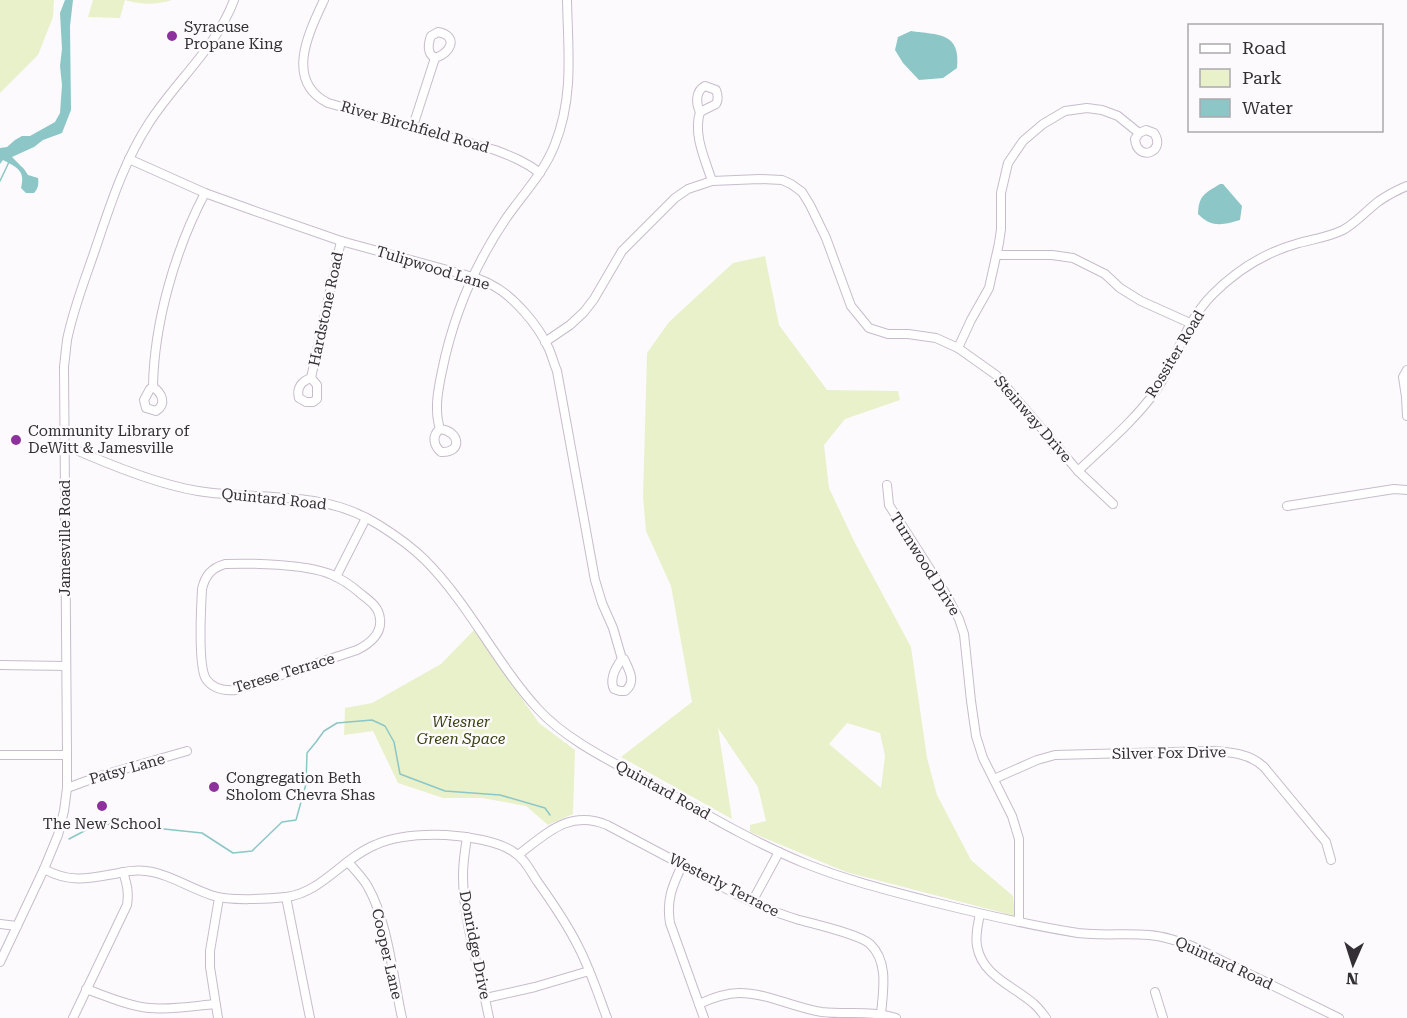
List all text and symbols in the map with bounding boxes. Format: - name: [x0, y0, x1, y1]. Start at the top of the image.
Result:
- place label: Syracuse Propane King: [184, 18, 283, 53]
- legend: [1188, 24, 1383, 132]
- marker: Syracuse Propane King: [165, 29, 179, 43]
- text: Road: [1242, 37, 1287, 58]
- text: Park: [1242, 67, 1282, 88]
- street label: River Birchfield Road: [339, 97, 492, 157]
- text: Water: [1242, 97, 1293, 118]
- street label: Tulipwood Lane: [374, 242, 492, 294]
- street label: Hardstone Road: [305, 250, 347, 368]
- street label: Rossiter Road: [1142, 307, 1208, 401]
- street label: Steinway Drive: [990, 372, 1076, 466]
- place label: Community Library of DeWitt & Jamesville: [28, 422, 191, 457]
- marker: Community Library of DeWitt & Jamesville: [9, 433, 23, 447]
- street label: Jamesville Road: [56, 479, 74, 596]
- street label: Quintard Road: [221, 485, 328, 514]
- street label: Turnwood Drive: [886, 509, 964, 619]
- street label: Terese Terrace: [231, 649, 337, 697]
- park label: Wiesner Green Space: [417, 713, 506, 748]
- street label: Silver Fox Drive: [1112, 743, 1226, 763]
- street label: Patsy Lane: [87, 750, 167, 788]
- street label: Quintard Road: [612, 757, 714, 824]
- place label: Congregation Beth Sholom Chevra Shas: [226, 769, 375, 804]
- marker: Congregation Beth Sholom Chevra Shas: [207, 780, 221, 794]
- marker: The New School: [95, 799, 109, 813]
- place label: The New School: [43, 815, 162, 833]
- street label: Westerly Terrace: [666, 849, 782, 921]
- street label: Donridge Drive: [456, 889, 494, 1001]
- street label: Cooper Lane: [368, 907, 406, 1001]
- street label: Quintard Road: [1172, 933, 1276, 994]
- north arrow: [1323, 934, 1383, 994]
- text: N: [1346, 969, 1359, 988]

